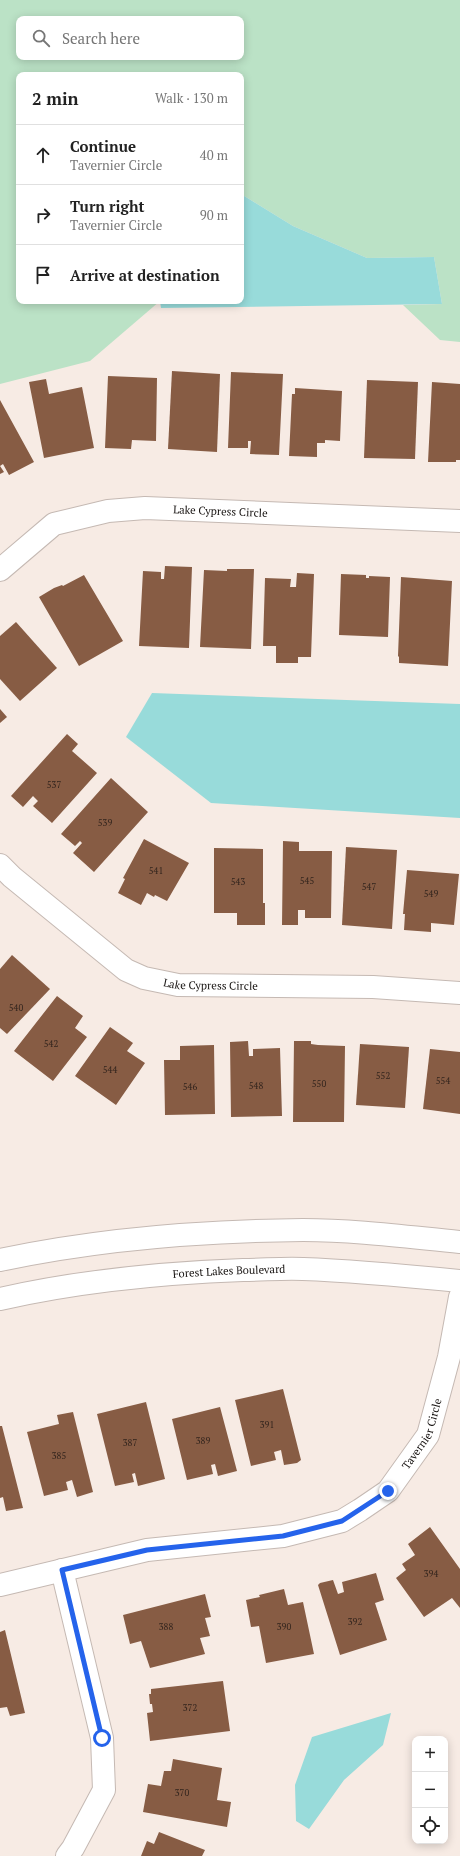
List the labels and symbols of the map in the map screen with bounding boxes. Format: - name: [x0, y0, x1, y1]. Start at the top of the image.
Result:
- street label: Lake Cypress Circle: [173, 502, 268, 520]
- house number: 537: [47, 779, 61, 791]
- house number: 539: [98, 817, 112, 829]
- house number: 541: [149, 865, 163, 877]
- house number: 545: [300, 875, 314, 887]
- house number: 543: [231, 876, 245, 888]
- house number: 547: [362, 881, 376, 893]
- house number: 549: [424, 888, 438, 900]
- street label: Lake Cypress Circle: [162, 975, 258, 993]
- house number: 540: [9, 1002, 23, 1014]
- house number: 542: [44, 1038, 58, 1050]
- house number: 544: [103, 1064, 117, 1076]
- house number: 552: [376, 1070, 390, 1082]
- house number: 554: [436, 1075, 450, 1087]
- house number: 550: [312, 1078, 326, 1090]
- house number: 548: [249, 1080, 263, 1092]
- house number: 546: [183, 1081, 197, 1093]
- street label: Forest Lakes Boulevard: [172, 1262, 286, 1281]
- street label: Tavernier Circle: [399, 1396, 445, 1472]
- house number: 391: [260, 1419, 274, 1431]
- house number: 389: [196, 1435, 210, 1447]
- house number: 387: [123, 1437, 137, 1449]
- house number: 385: [52, 1450, 66, 1462]
- route end: [379, 1482, 397, 1500]
- house number: 394: [424, 1568, 438, 1580]
- house number: 392: [348, 1616, 362, 1628]
- house number: 388: [159, 1621, 173, 1633]
- house number: 390: [277, 1621, 291, 1633]
- house number: 372: [183, 1702, 197, 1714]
- route start: [93, 1729, 111, 1747]
- house number: 370: [175, 1787, 189, 1799]

